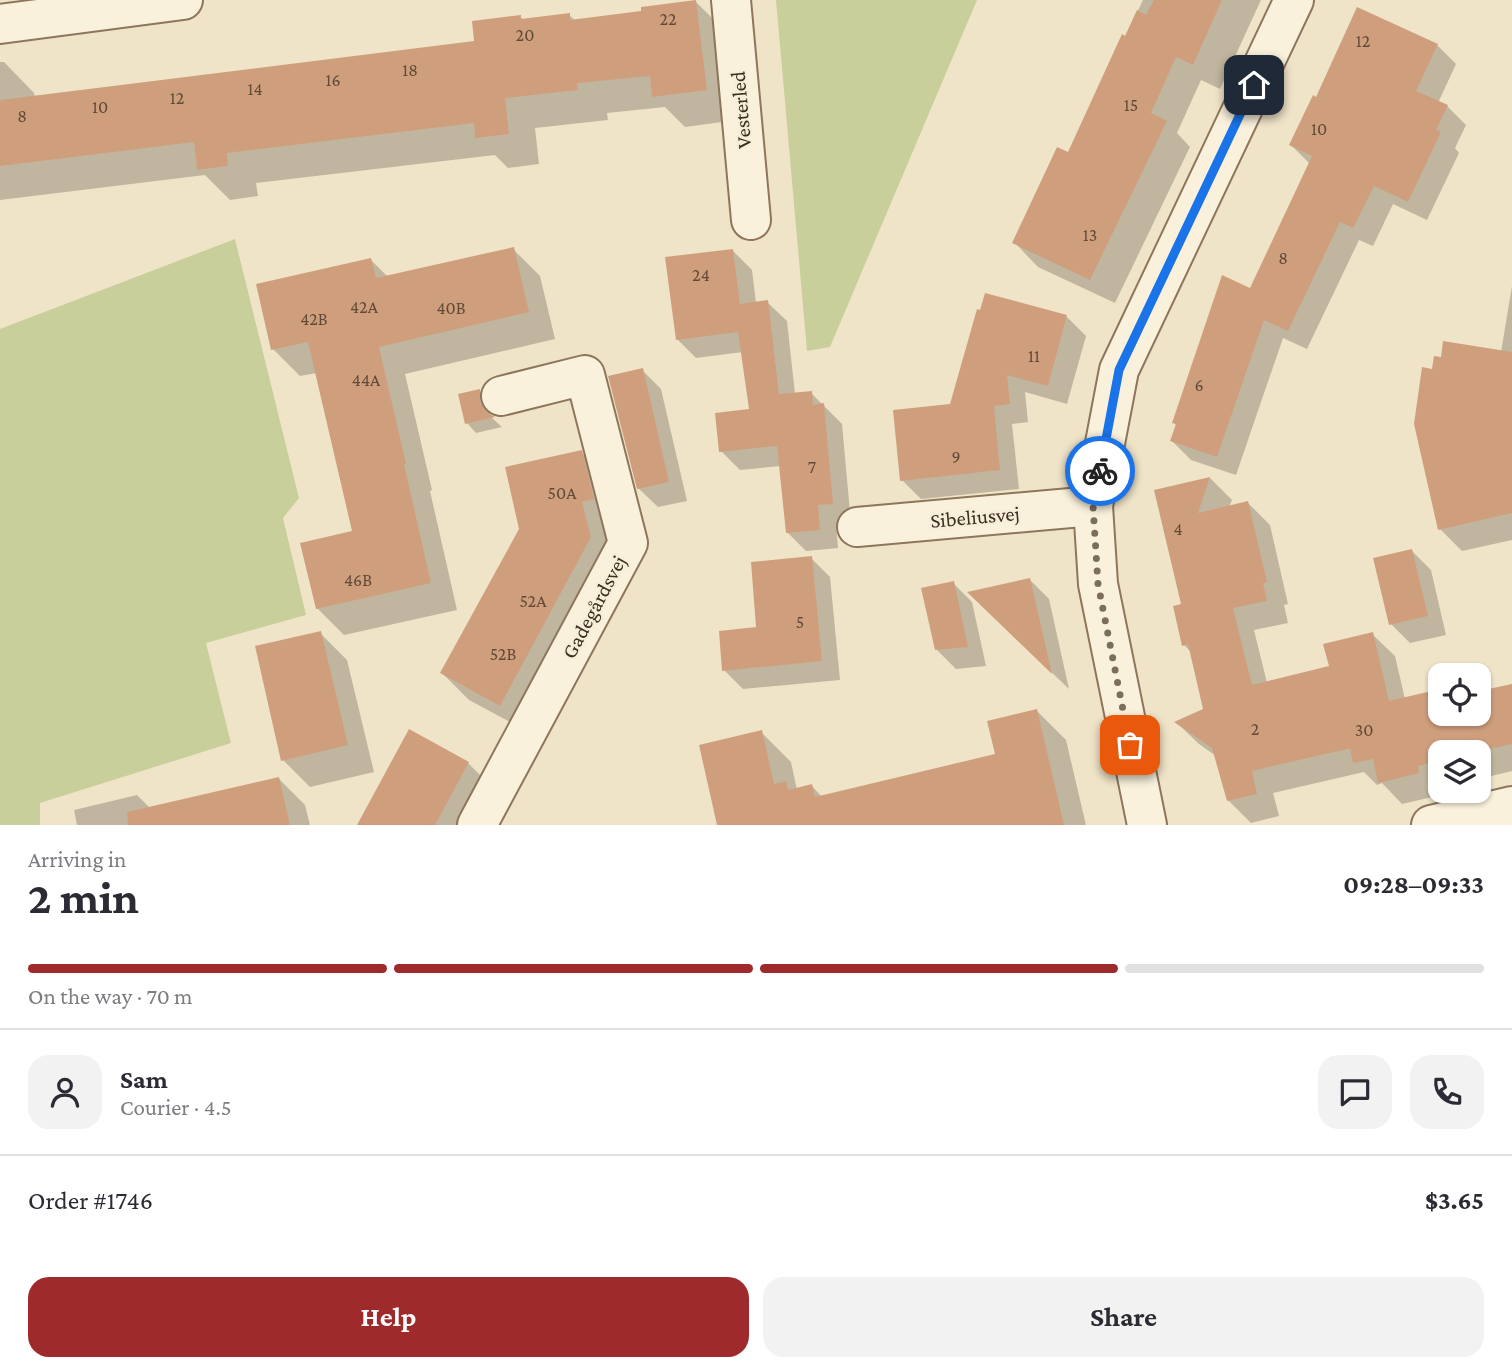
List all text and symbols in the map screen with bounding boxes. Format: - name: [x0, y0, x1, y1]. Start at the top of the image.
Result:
- house number: 22: [659, 9, 677, 29]
- house number: 20: [516, 25, 534, 45]
- house number: 12: [1356, 31, 1370, 51]
- pin: [1224, 55, 1284, 115]
- house number: 18: [402, 60, 418, 80]
- icon: home: [1235, 66, 1273, 104]
- house number: 16: [325, 70, 341, 90]
- street label: Vesterled: [726, 70, 756, 150]
- house number: 14: [247, 79, 263, 99]
- house number: 12: [170, 88, 184, 108]
- house number: 15: [1124, 95, 1138, 115]
- house number: 10: [92, 97, 108, 117]
- house number: 8: [17, 106, 27, 126]
- house number: 10: [1311, 119, 1327, 139]
- house number: 13: [1083, 225, 1097, 245]
- house number: 8: [1278, 248, 1288, 268]
- house number: 24: [692, 265, 710, 285]
- house number: 42A: [350, 297, 379, 317]
- house number: 40B: [436, 298, 466, 318]
- house number: 42B: [300, 309, 328, 329]
- house number: 11: [1028, 346, 1040, 366]
- house number: 44A: [352, 370, 381, 390]
- house number: 6: [1194, 375, 1204, 395]
- courier: [1065, 436, 1135, 506]
- house number: 9: [951, 447, 961, 467]
- icon: bike: [1081, 452, 1119, 490]
- house number: 7: [808, 457, 816, 477]
- house number: 50A: [548, 483, 577, 503]
- street label: Sibeliusvej: [929, 501, 1021, 533]
- house number: 4: [1173, 519, 1183, 539]
- street label: Gadegårdsvej: [557, 551, 631, 663]
- house number: 46B: [344, 570, 372, 590]
- house number: 52A: [520, 591, 547, 611]
- house number: 5: [796, 612, 804, 632]
- house number: 52B: [490, 644, 516, 664]
- map controls: [1428, 663, 1491, 803]
- button: locate: [1428, 663, 1491, 726]
- pin: [1100, 715, 1160, 775]
- house number: 2: [1251, 719, 1259, 739]
- house number: 30: [1355, 720, 1373, 740]
- icon: bag: [1111, 726, 1149, 764]
- button: layers: [1428, 740, 1491, 803]
- text: Arriving in: [28, 846, 126, 872]
- text: 09:28–09:33: [1343, 870, 1484, 899]
- text: 2 min: [28, 872, 139, 923]
- text: On the way · 70 m: [28, 983, 193, 1009]
- button: person: [28, 1055, 102, 1129]
- button: chat: [1318, 1055, 1392, 1129]
- button: phone: [1410, 1055, 1484, 1129]
- text: Sam: [120, 1065, 168, 1094]
- text: Courier · 4.5: [120, 1094, 232, 1120]
- text: Order #1746: [28, 1186, 153, 1215]
- text: $3.65: [1425, 1186, 1484, 1215]
- button: Help: [28, 1277, 749, 1357]
- button: Share: [763, 1277, 1484, 1357]

